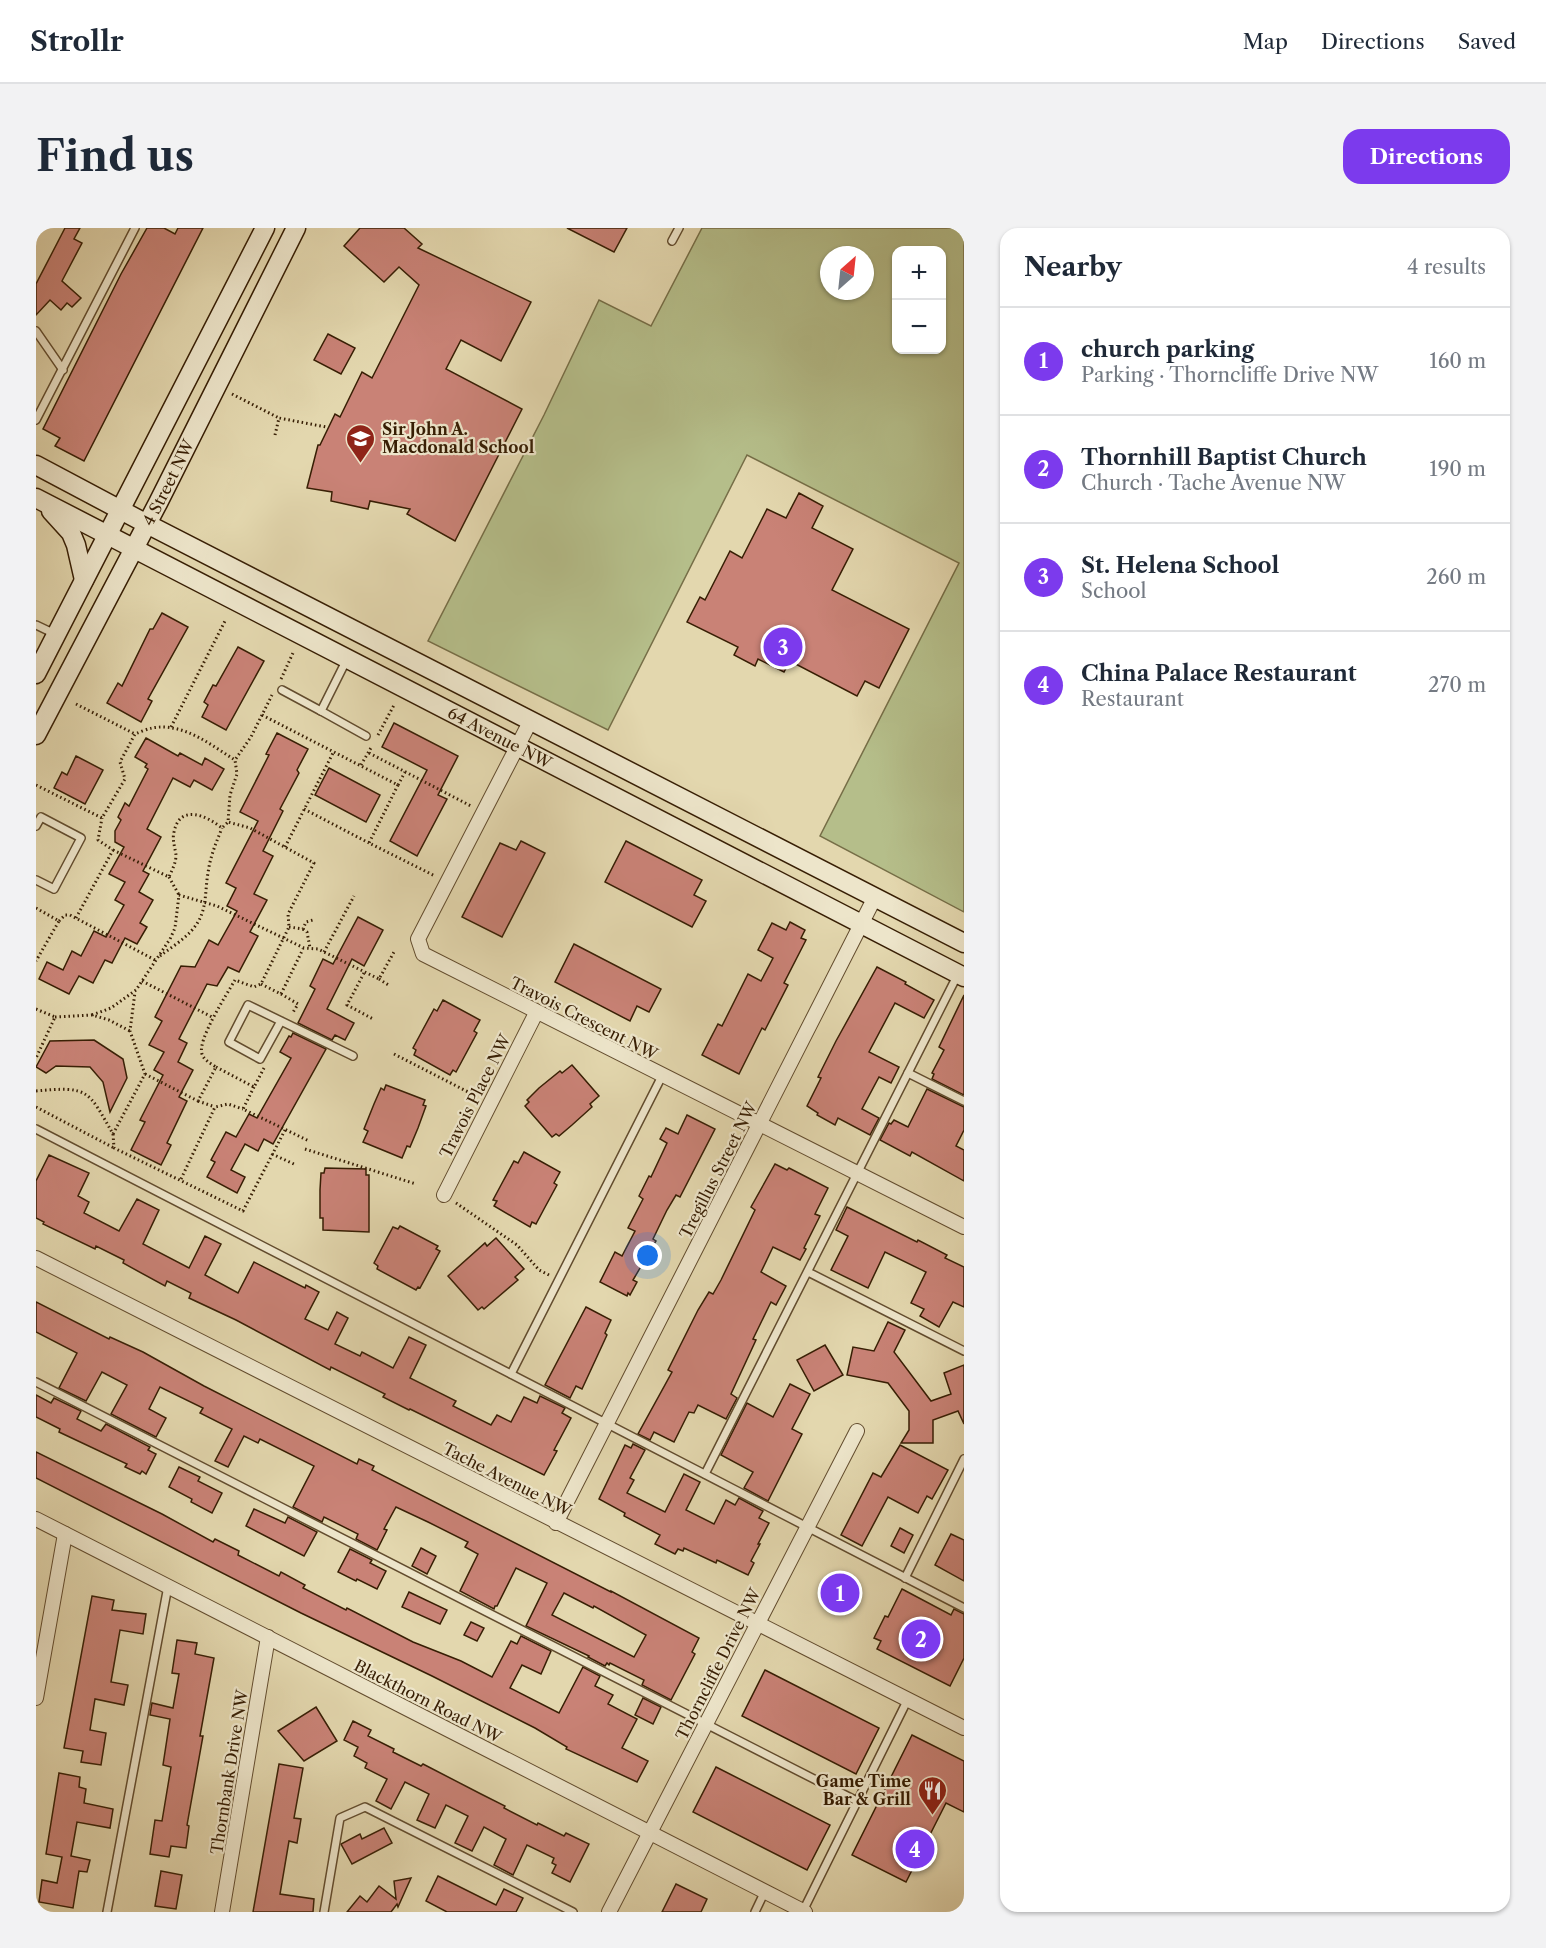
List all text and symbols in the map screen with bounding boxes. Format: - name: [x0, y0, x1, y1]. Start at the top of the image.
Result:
- text: Strollr: [30, 24, 124, 58]
- text: Map: [1243, 29, 1288, 54]
- text: Directions: [1321, 29, 1425, 54]
- text: Saved: [1458, 29, 1516, 54]
- button: Directions: [1343, 129, 1510, 184]
- text: Find us: [36, 130, 194, 182]
- north arrow: [820, 246, 874, 300]
- map controls: [892, 246, 946, 354]
- button: +: [892, 246, 946, 300]
- text: Nearby: [1024, 251, 1122, 283]
- text: 4 results: [1407, 255, 1486, 279]
- button: −: [892, 300, 946, 354]
- text: church parking: [1081, 336, 1254, 363]
- text: 1: [1039, 349, 1048, 373]
- text: 160 m: [1429, 349, 1486, 373]
- text: Parking · Thorncliffe Drive NW: [1081, 363, 1378, 387]
- place label: Sir John A. Macdonald School: [382, 419, 535, 457]
- school or university icon: Sir John A. Macdonald School: [345, 422, 377, 464]
- street label: 4 Street NW: [138, 436, 198, 529]
- text: Thornhill Baptist Church: [1081, 444, 1367, 471]
- text: 2: [1038, 457, 1049, 481]
- text: 190 m: [1429, 457, 1486, 481]
- text: Church · Tache Avenue NW: [1081, 471, 1345, 495]
- text: St. Helena School: [1081, 552, 1279, 579]
- text: 3: [1038, 565, 1049, 589]
- text: 260 m: [1426, 565, 1486, 589]
- text: School: [1081, 579, 1146, 603]
- pin: 3: [764, 624, 802, 670]
- text: China Palace Restaurant: [1081, 660, 1357, 687]
- text: 4: [1038, 673, 1049, 697]
- text: 270 m: [1428, 673, 1486, 697]
- text: Restaurant: [1081, 687, 1184, 711]
- street label: 64 Avenue NW: [445, 702, 556, 773]
- street label: Travois Crescent NW: [507, 972, 661, 1064]
- street label: Travois Place NW: [435, 1030, 515, 1161]
- street label: Tregillus Street NW: [675, 1098, 761, 1242]
- your location: [633, 1241, 662, 1270]
- street label: Tache Avenue NW: [439, 1438, 575, 1520]
- pin: 1: [820, 1570, 860, 1616]
- street label: Thorncliffe Drive NW: [671, 1585, 765, 1743]
- pin: 2: [902, 1616, 940, 1662]
- street label: Blackthorn Road NW: [351, 1655, 506, 1747]
- street label: Thornbank Drive NW: [206, 1688, 252, 1856]
- place label: Game Time Bar & Grill: [816, 1771, 911, 1809]
- restaurant icon: Game Time Bar & Grill: [916, 1774, 948, 1816]
- pin: 4: [896, 1826, 934, 1872]

